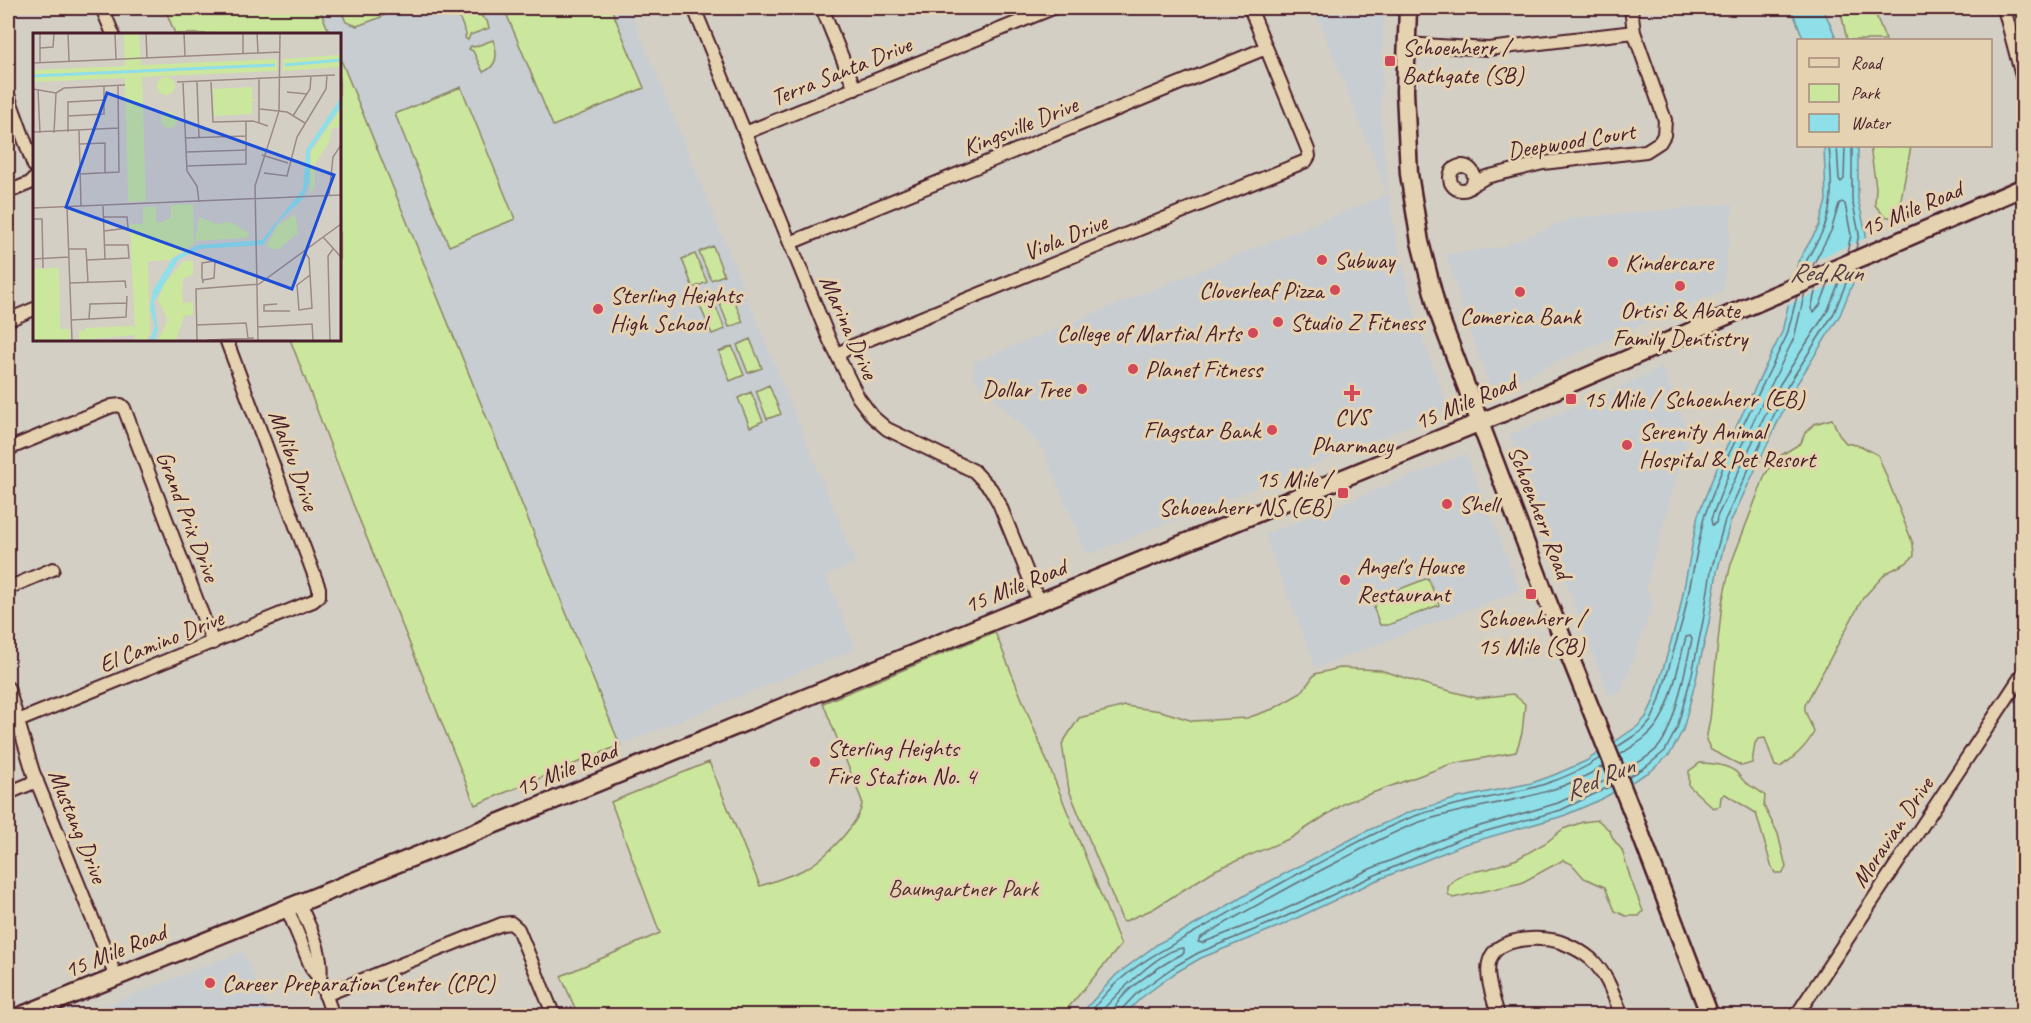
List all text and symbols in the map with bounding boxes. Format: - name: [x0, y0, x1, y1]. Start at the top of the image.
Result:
- street label: Terra Santa Drive: [766, 28, 918, 113]
- place label: Schoenherr / Bathgate (SB): [1402, 32, 1524, 90]
- inset map: [33, 33, 340, 340]
- legend: [1797, 39, 1992, 147]
- text: Road: [1851, 52, 1884, 74]
- marker: Schoenherr / Bathgate (SB): [1383, 54, 1397, 68]
- text: Park: [1851, 82, 1881, 104]
- street label: Kingsville Drive: [958, 89, 1084, 163]
- text: Water: [1851, 112, 1892, 134]
- street label: Deepwood Court: [1505, 116, 1639, 166]
- street label: 15 Mile Road: [1856, 173, 1970, 244]
- street label: Viola Drive: [1019, 206, 1113, 267]
- place label: Subway: [1334, 245, 1396, 275]
- place label: Kindercare: [1625, 247, 1715, 277]
- marker: Subway: [1315, 253, 1329, 267]
- marker: Kindercare: [1606, 255, 1620, 269]
- water label: Red Run: [1790, 256, 1865, 289]
- street label: Marina Drive: [813, 271, 886, 386]
- place label: Cloverleaf Pizza: [1199, 275, 1325, 305]
- marker: Ortisi & Abate Family Dentistry: [1673, 279, 1687, 293]
- place label: Sterling Heights High School: [610, 280, 744, 338]
- marker: Cloverleaf Pizza: [1328, 283, 1342, 297]
- marker: Comerica Bank: [1513, 285, 1527, 299]
- place label: Ortisi & Abate Family Dentistry: [1613, 295, 1749, 353]
- place label: Comerica Bank: [1459, 301, 1583, 331]
- marker: Sterling Heights High School: [591, 302, 605, 316]
- place label: Studio Z Fitness: [1290, 307, 1427, 337]
- marker: Studio Z Fitness: [1271, 315, 1285, 329]
- place label: College of Martial Arts: [1057, 318, 1244, 348]
- marker: College of Martial Arts: [1246, 326, 1260, 340]
- place label: Planet Fitness: [1145, 354, 1264, 384]
- marker: Planet Fitness: [1126, 362, 1140, 376]
- street label: 15 Mile Road: [1410, 366, 1524, 437]
- place label: Dollar Tree: [982, 374, 1072, 404]
- marker: Dollar Tree: [1075, 382, 1089, 396]
- place label: 15 Mile / Schoenherr (EB): [1583, 384, 1806, 414]
- marker: CVS Pharmacy: [1345, 386, 1359, 400]
- marker: 15 Mile / Schoenherr (EB): [1564, 392, 1578, 406]
- place label: CVS Pharmacy: [1311, 402, 1395, 460]
- street label: Malibu Drive: [262, 406, 327, 516]
- place label: Flagstar Bank: [1143, 415, 1262, 445]
- place label: Serenity Animal Hospital & Pet Resort: [1639, 416, 1817, 474]
- marker: Flagstar Bank: [1265, 423, 1279, 437]
- marker: Serenity Animal Hospital & Pet Resort: [1620, 438, 1634, 452]
- street label: Schoenherr Road: [1501, 441, 1580, 586]
- street label: Grand Prix Drive: [149, 446, 227, 588]
- place label: 15 Mile / Schoenherr NS (EB): [1158, 464, 1336, 522]
- marker: 15 Mile / Schoenherr NS (EB): [1336, 486, 1350, 500]
- place label: Shell: [1459, 489, 1502, 519]
- marker: Shell: [1440, 497, 1454, 511]
- street label: 15 Mile Road: [960, 551, 1074, 620]
- place label: Angel's House Restaurant: [1357, 551, 1466, 609]
- marker: Angel's House Restaurant: [1338, 573, 1352, 587]
- marker: Schoenherr / 15 Mile (SB): [1524, 587, 1538, 601]
- street label: El Camino Drive: [94, 602, 230, 680]
- place label: Schoenherr / 15 Mile (SB): [1477, 603, 1590, 661]
- place label: Sterling Heights Fire Station No. 4: [827, 733, 978, 791]
- street label: 15 Mile Road: [511, 734, 625, 803]
- water label: Red Run: [1559, 748, 1641, 808]
- marker: Sterling Heights Fire Station No. 4: [808, 755, 822, 769]
- street label: Mustang Drive: [42, 765, 115, 889]
- street label: Moravian Drive: [1844, 769, 1941, 893]
- park label: Baumgartner Park: [888, 873, 1040, 903]
- street label: 15 Mile Road: [60, 916, 174, 985]
- place label: Career Preparation Center (CPC): [222, 968, 496, 998]
- marker: Career Preparation Center (CPC): [203, 976, 217, 990]

